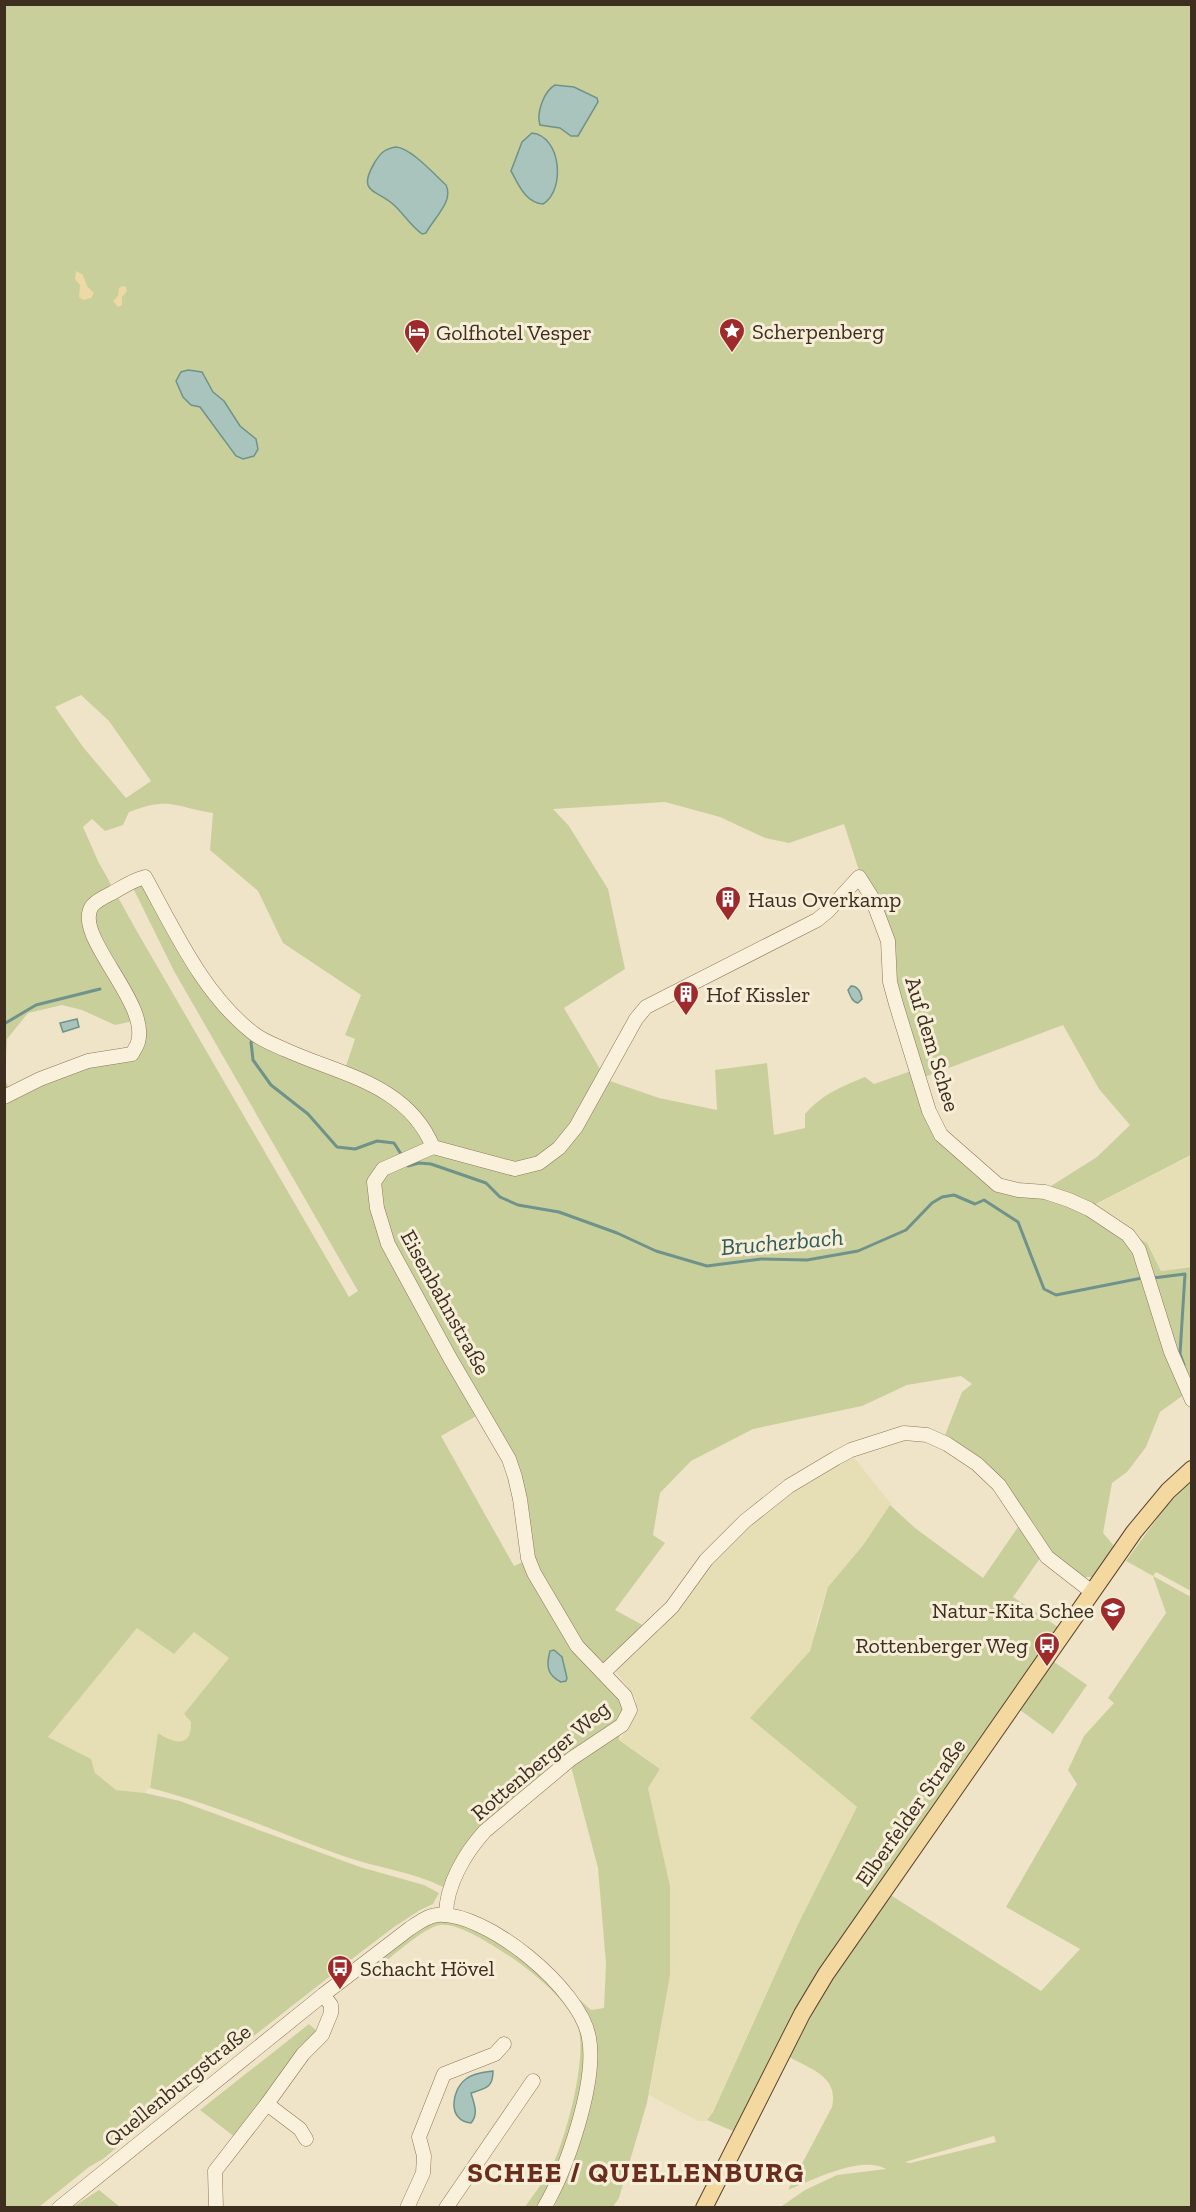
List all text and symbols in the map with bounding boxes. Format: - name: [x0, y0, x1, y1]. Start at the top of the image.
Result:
- place icon: Scherpenberg: [717, 316, 747, 354]
- hotel icon: Golfhotel Vesper: [402, 317, 432, 355]
- place label: Scherpenberg: [752, 318, 884, 345]
- place label: Golfhotel Vesper: [436, 319, 592, 346]
- building icon: Haus Overkamp: [713, 884, 743, 922]
- place label: Haus Overkamp: [748, 886, 901, 913]
- street label: Auf dem Schee: [899, 973, 966, 1115]
- building icon: Hof Kissler: [671, 979, 701, 1017]
- place label: Hof Kissler: [706, 981, 810, 1008]
- water label: Brucherbach: [719, 1222, 845, 1261]
- street label: Eisenbahnstraße: [395, 1225, 496, 1379]
- school or university icon: Natur-Kita Schee: [1098, 1595, 1128, 1633]
- place label: Natur-Kita Schee: [932, 1597, 1094, 1624]
- bus stop icon: Rottenberger Weg: [1032, 1630, 1062, 1668]
- place label: Rottenberger Weg: [855, 1632, 1028, 1659]
- street label: Rottenberger Weg: [466, 1695, 615, 1826]
- street label: Elberfelder Straße: [849, 1733, 971, 1891]
- bus stop icon: Schacht Hövel: [325, 1953, 355, 1991]
- place label: Schacht Hövel: [360, 1955, 495, 1982]
- street label: Quellenburgstraße: [98, 2018, 256, 2153]
- district label: SCHEE / QUELLENBURG: [467, 2156, 805, 2189]

